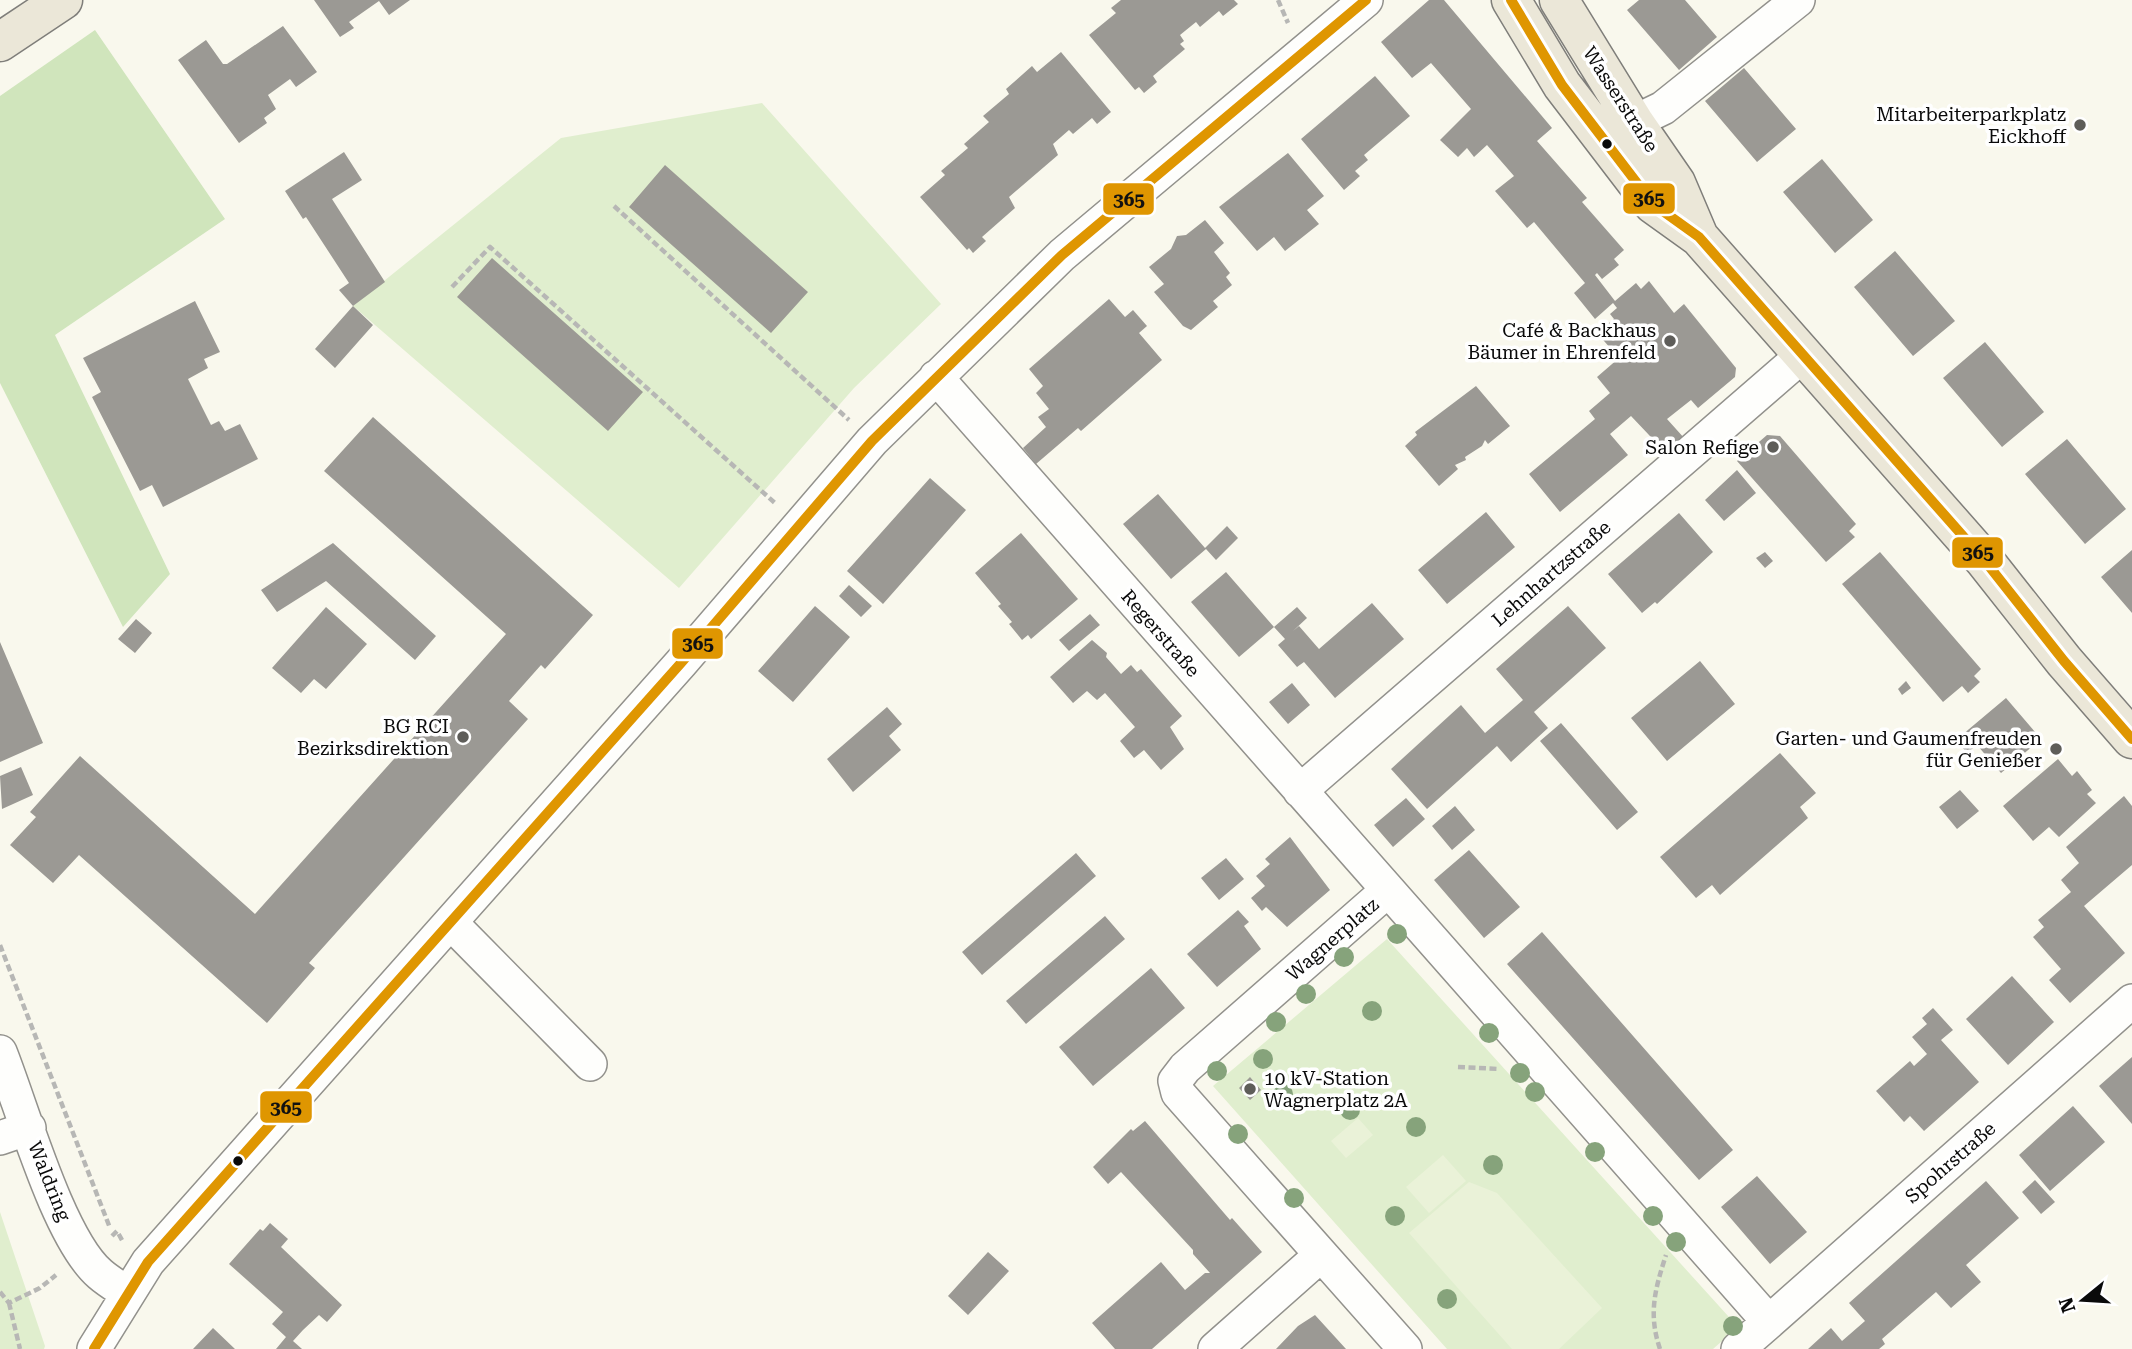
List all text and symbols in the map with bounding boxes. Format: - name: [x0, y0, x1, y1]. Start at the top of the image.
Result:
- street label: Wasserstraße: [1578, 42, 1663, 156]
- place label: Mitarbeiterparkplatz Eickhoff: [1876, 103, 2067, 148]
- marker: Mitarbeiterparkplatz Eickhoff: [2072, 117, 2088, 133]
- unlabelled marker: [1600, 137, 1614, 151]
- line badge: 365: [1102, 182, 1155, 216]
- line badge: 365: [1622, 182, 1676, 215]
- text: 365: [1633, 187, 1665, 210]
- text: 365: [1113, 188, 1145, 211]
- place label: Café & Backhaus Bäumer in Ehrenfeld: [1467, 319, 1656, 364]
- marker: Café & Backhaus Bäumer in Ehrenfeld: [1662, 333, 1678, 349]
- place label: Salon Refige: [1645, 436, 1759, 459]
- marker: Salon Refige: [1765, 439, 1781, 455]
- street label: Lehnhartzstraße: [1487, 516, 1615, 631]
- line badge: 365: [1951, 536, 2004, 569]
- text: 365: [1962, 541, 1994, 564]
- street label: Regerstraße: [1116, 585, 1205, 682]
- line badge: 365: [671, 627, 724, 660]
- text: 365: [682, 632, 714, 655]
- place label: BG RCI Bezirksdirektion: [297, 715, 449, 760]
- place label: Garten- und Gaumenfreuden für Genießer: [1775, 727, 2042, 772]
- marker: BG RCI Bezirksdirektion: [455, 729, 471, 745]
- marker: Garten- und Gaumenfreuden für Genießer: [2048, 741, 2064, 757]
- street label: Wagnerplatz: [1282, 893, 1383, 986]
- place label: 10 kV-Station Wagnerplatz 2A: [1264, 1067, 1408, 1112]
- marker: 10 kV-Station Wagnerplatz 2A: [1242, 1081, 1258, 1097]
- line badge: 365: [259, 1090, 313, 1124]
- text: 365: [270, 1096, 302, 1119]
- street label: Spohrstraße: [1900, 1117, 2000, 1208]
- street label: Waldring: [23, 1138, 76, 1225]
- unlabelled marker: [231, 1154, 245, 1168]
- north arrow: [2048, 1265, 2118, 1335]
- text: N: [2054, 1294, 2081, 1316]

